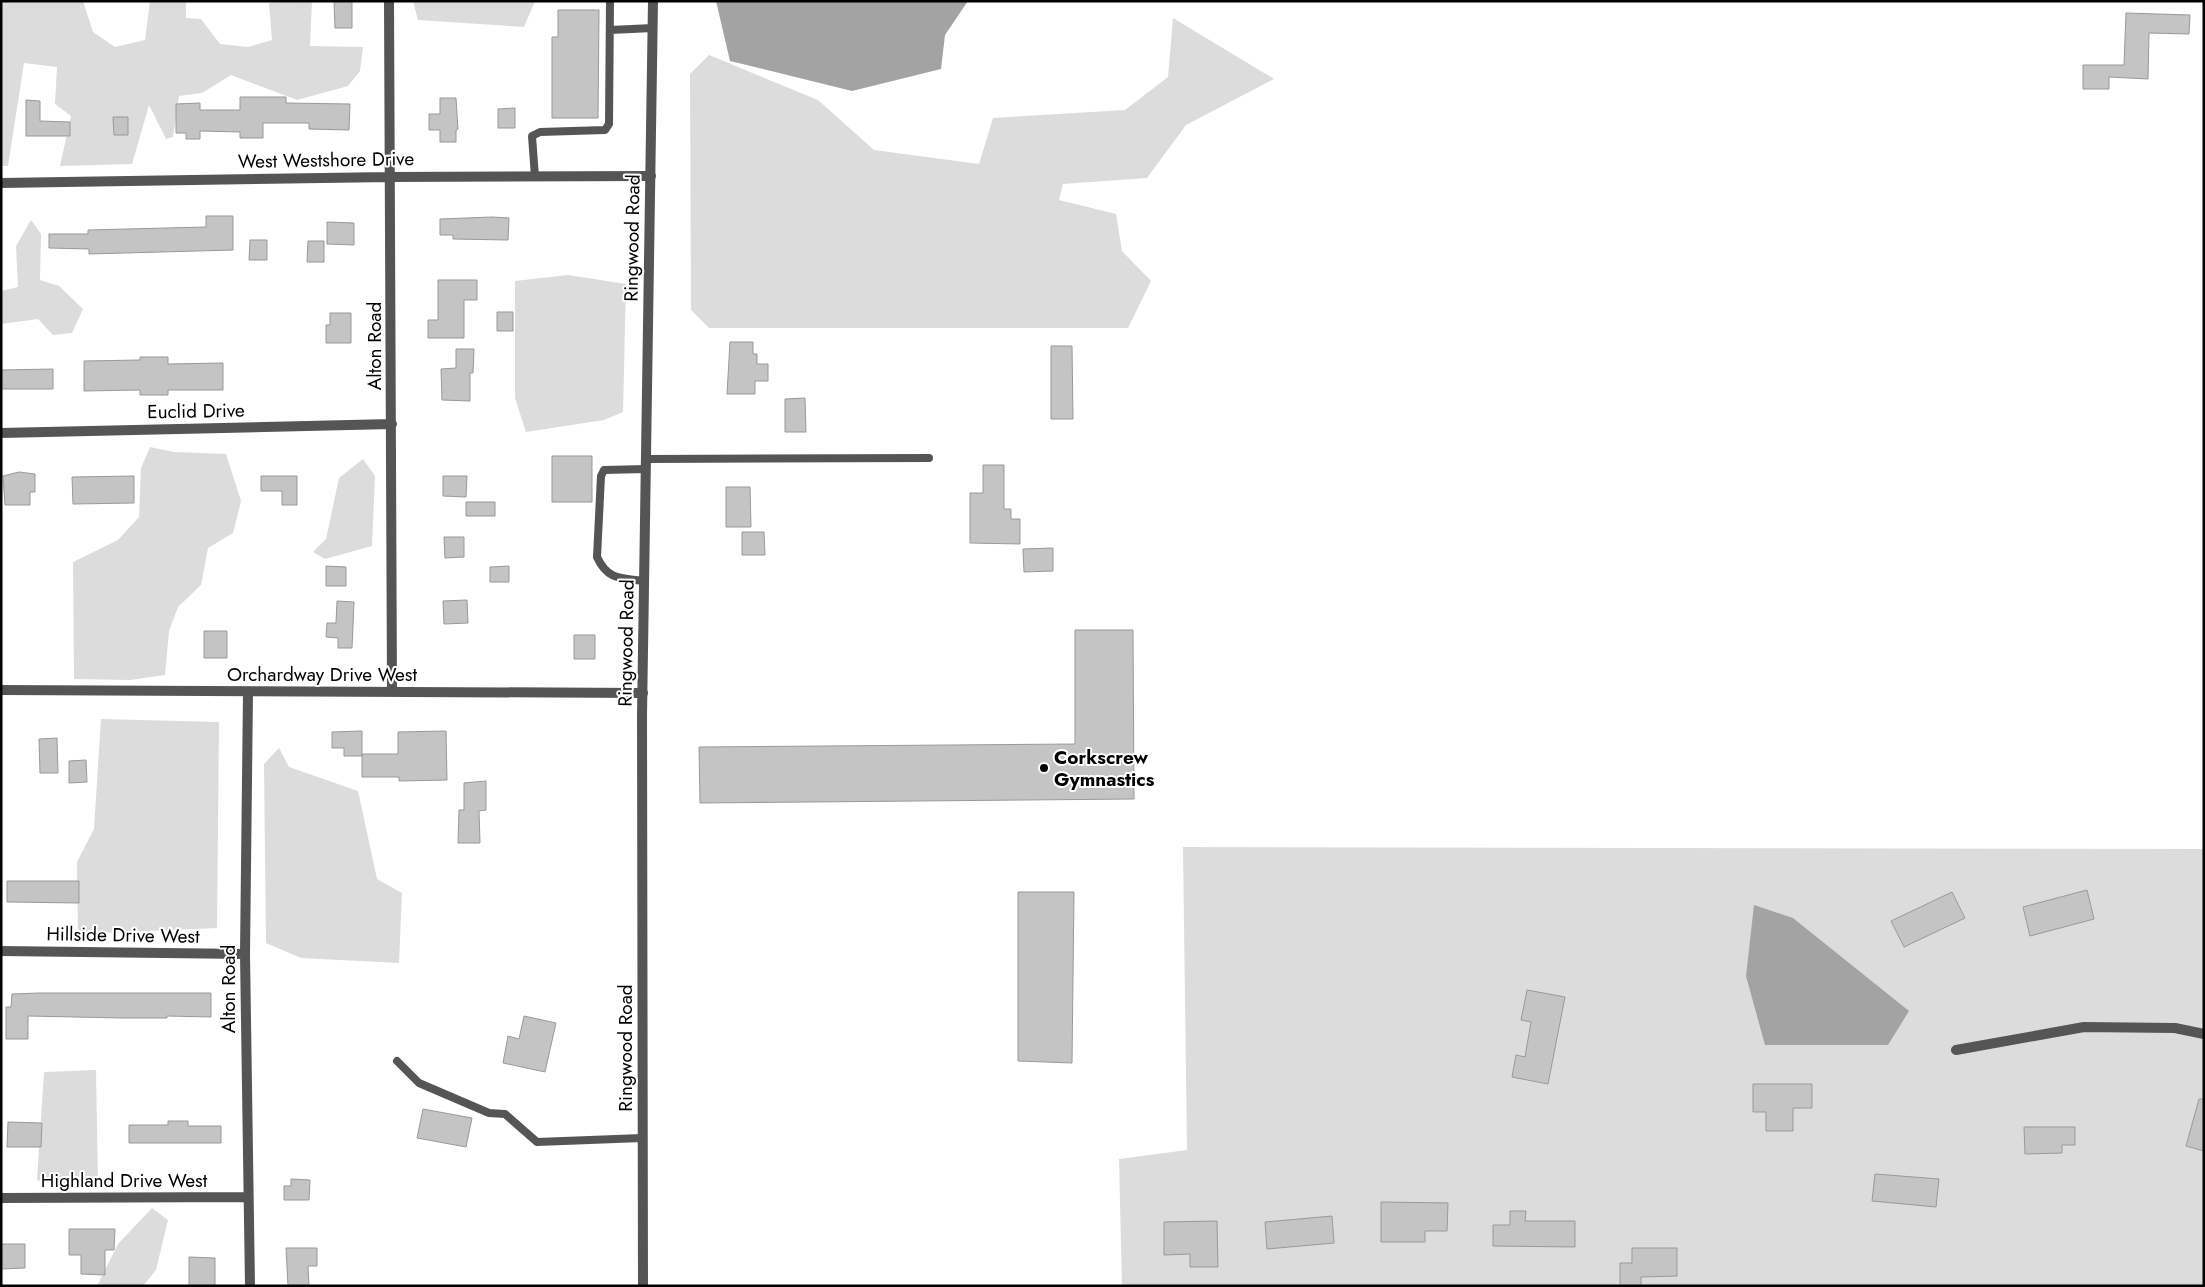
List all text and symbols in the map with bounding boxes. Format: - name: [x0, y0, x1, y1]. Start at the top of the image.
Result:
- street label: West Westshore Drive: [238, 145, 415, 175]
- street label: Ringwood Road: [617, 174, 647, 302]
- street label: Alton Road: [361, 302, 388, 390]
- street label: Euclid Drive: [147, 397, 245, 425]
- street label: Ringwood Road: [611, 579, 641, 707]
- street label: Orchardway Drive West: [227, 661, 417, 688]
- place label: Corkscrew Gymnastics: [1054, 744, 1155, 793]
- marker: Corkscrew Gymnastics: [1038, 762, 1050, 774]
- street label: Hillside Drive West: [46, 920, 200, 950]
- street label: Alton Road: [215, 945, 242, 1033]
- street label: Ringwood Road: [612, 984, 639, 1112]
- street label: Highland Drive West: [41, 1167, 208, 1194]

